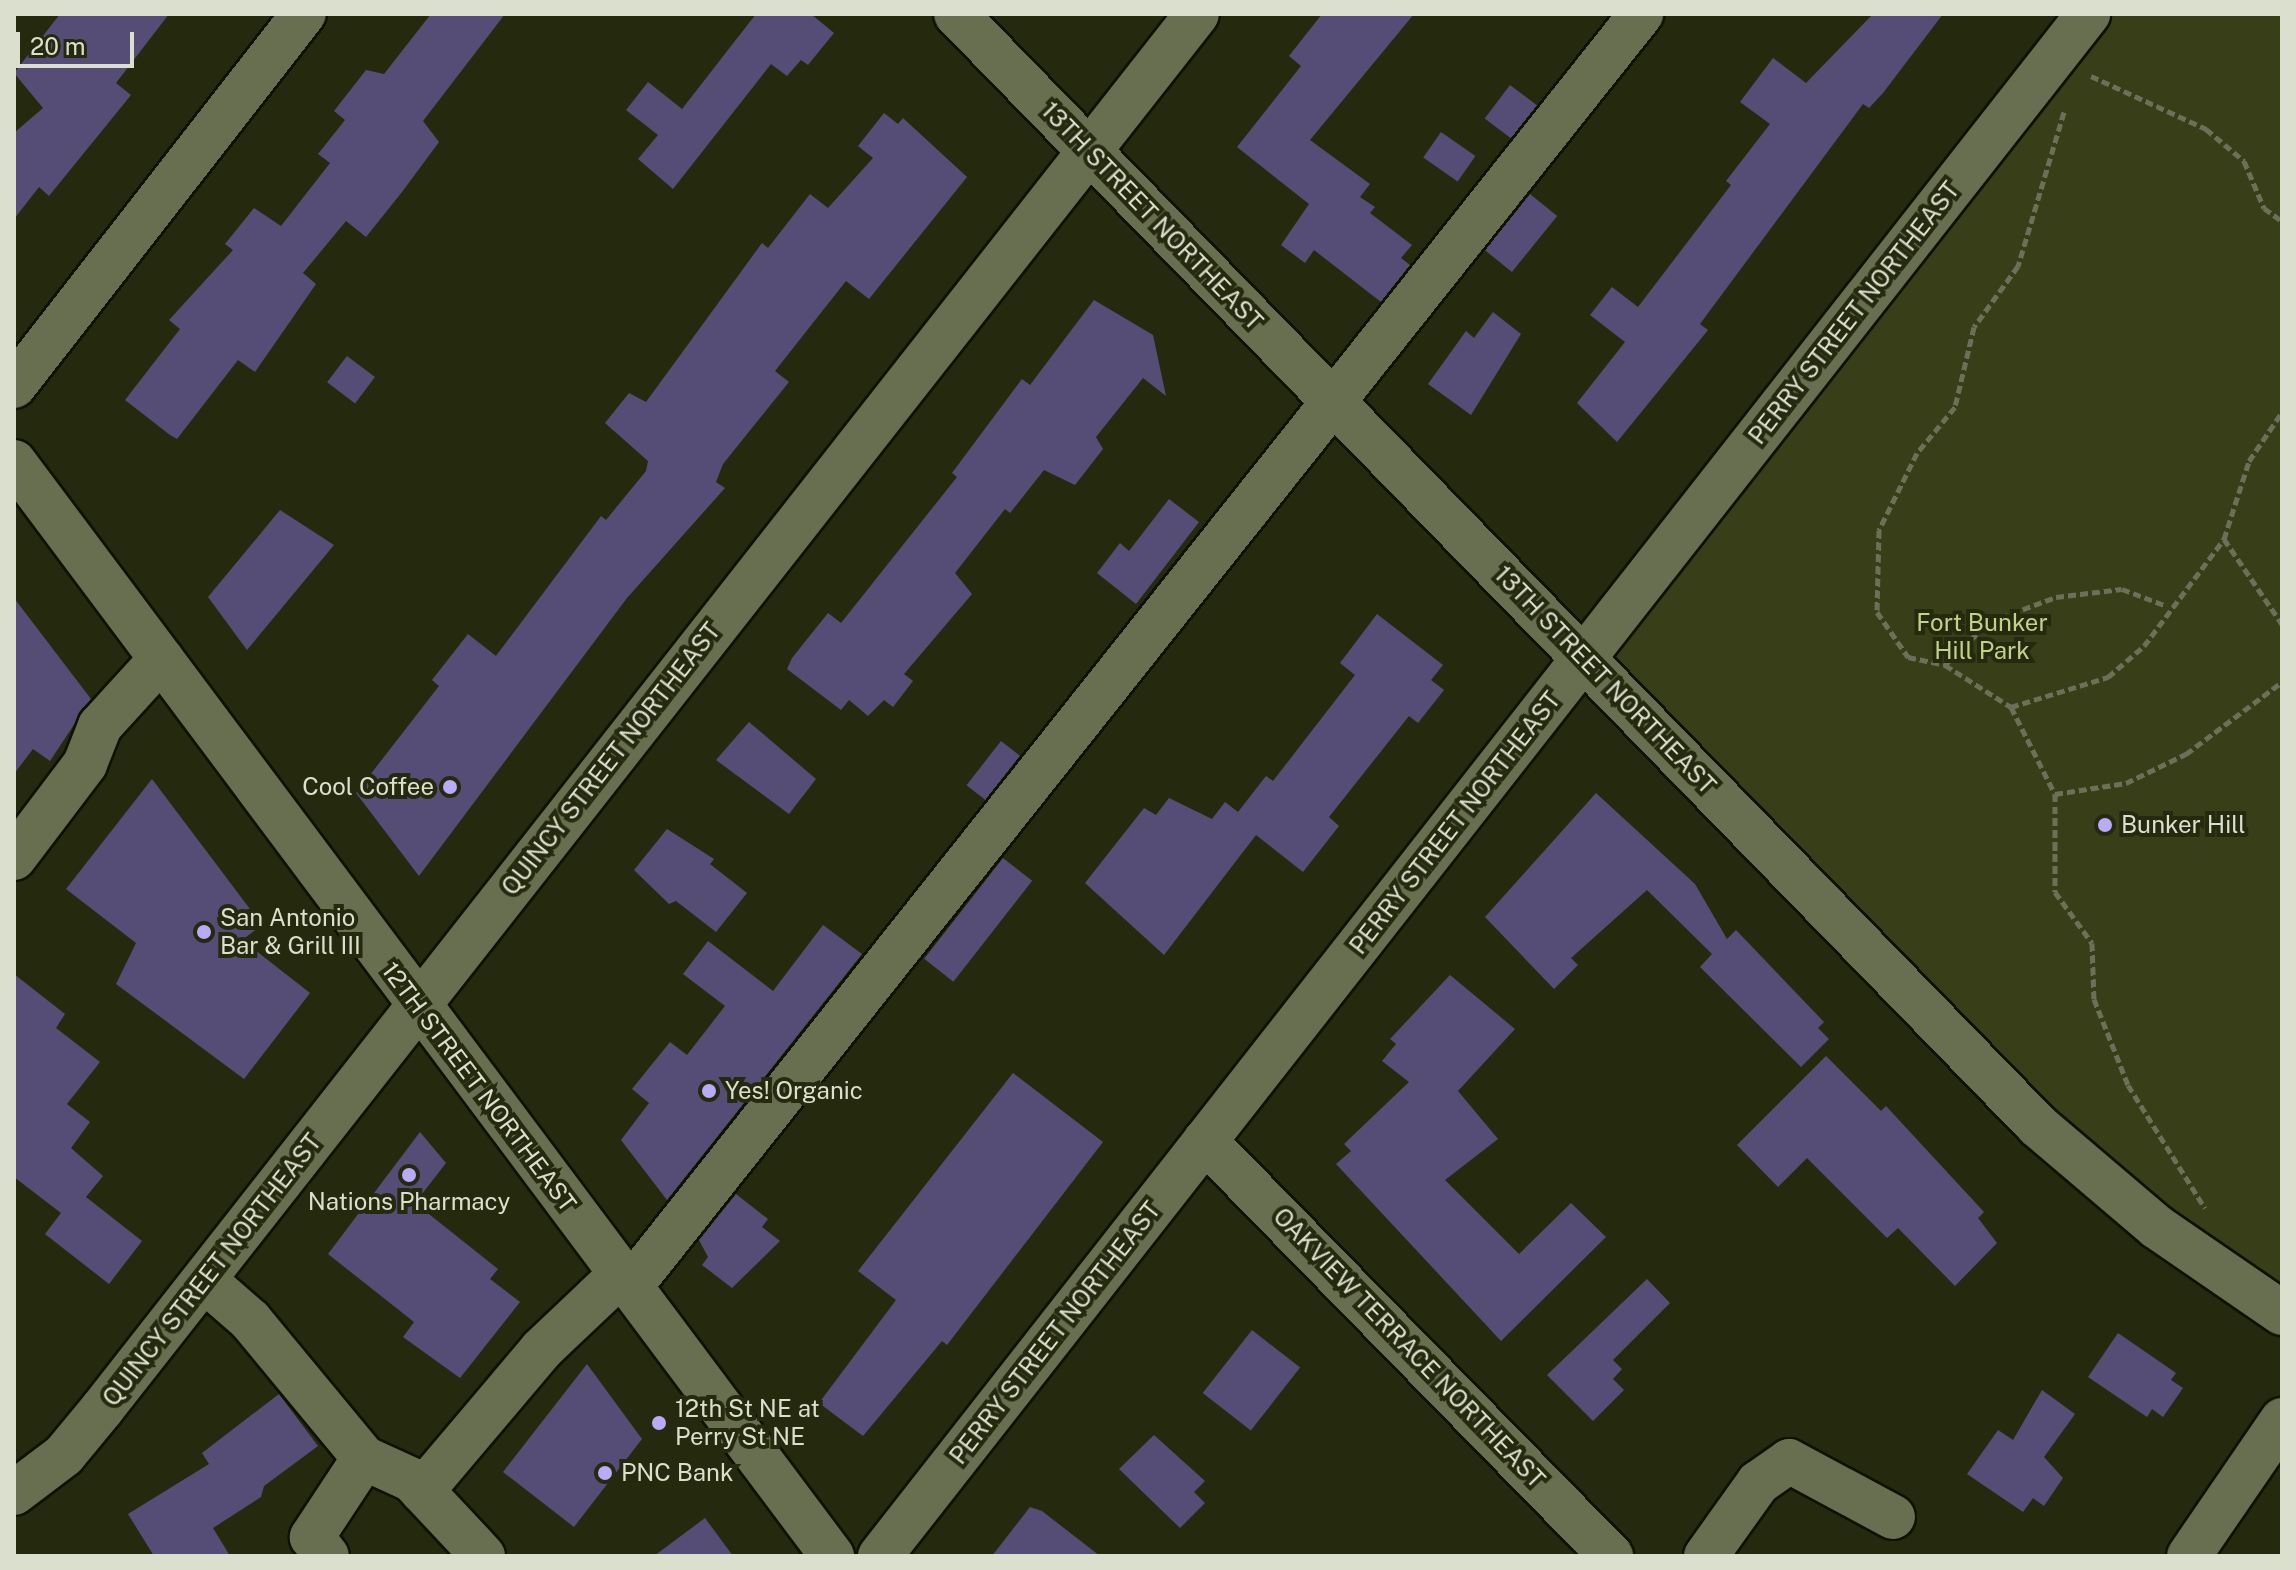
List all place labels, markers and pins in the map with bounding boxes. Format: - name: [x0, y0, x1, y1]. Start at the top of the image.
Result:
- place label: Cool Coffee: [302, 773, 434, 801]
- marker: Cool Coffee: [441, 778, 459, 796]
- place label: Bunker Hill: [2121, 811, 2245, 839]
- marker: Bunker Hill: [2096, 816, 2114, 834]
- place label: San Antonio Bar & Grill III: [220, 904, 361, 960]
- marker: San Antonio Bar & Grill III: [195, 923, 213, 941]
- place label: Yes! Organic: [725, 1077, 863, 1105]
- marker: Yes! Organic: [700, 1082, 718, 1100]
- marker: Nations Pharmacy: [400, 1166, 418, 1184]
- place label: Nations Pharmacy: [308, 1188, 510, 1216]
- place label: 12th St NE at Perry St NE: [675, 1395, 820, 1451]
- marker: 12th St NE at Perry St NE: [650, 1414, 668, 1432]
- place label: PNC Bank: [621, 1459, 733, 1487]
- marker: PNC Bank: [596, 1464, 614, 1482]

